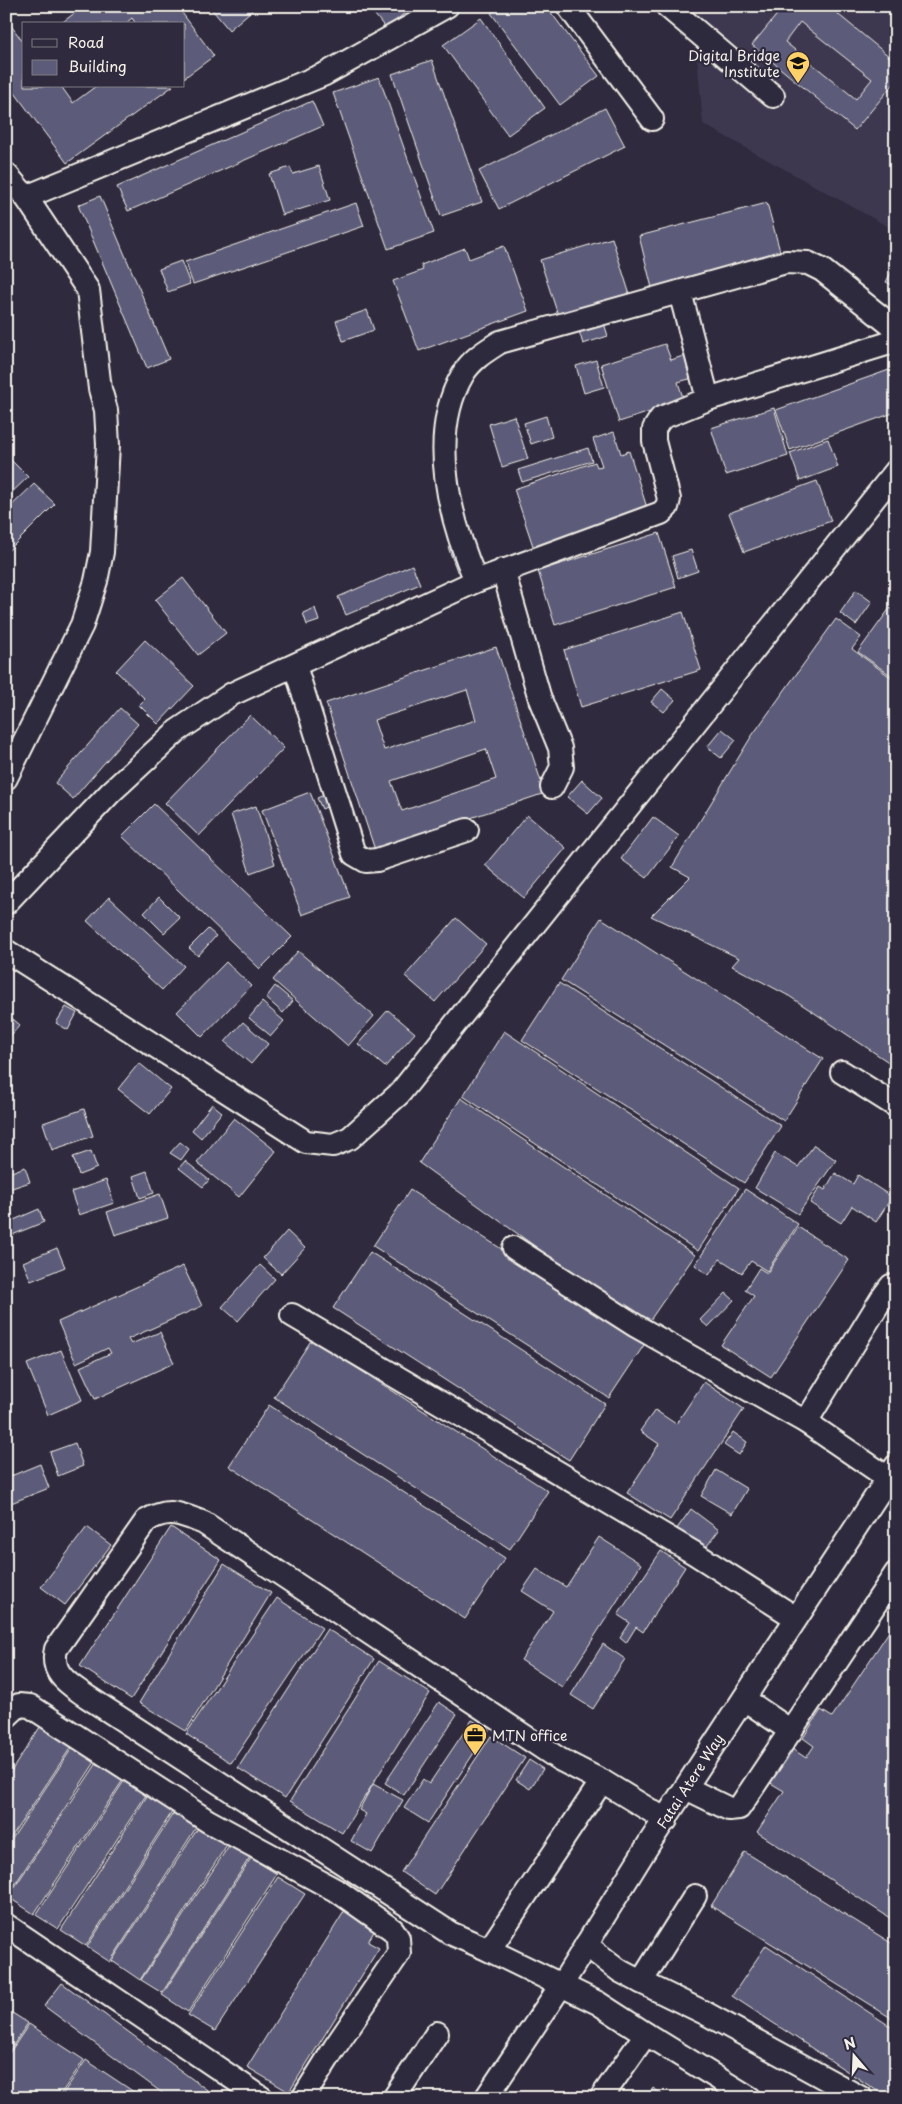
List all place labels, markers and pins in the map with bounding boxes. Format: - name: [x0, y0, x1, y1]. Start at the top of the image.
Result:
- place label: Digital Bridge Institute: [688, 45, 780, 82]
- school or university icon: Digital Bridge Institute: [785, 50, 811, 84]
- office icon: MTN office: [462, 1722, 488, 1756]
- place label: MTN office: [492, 1725, 567, 1746]

